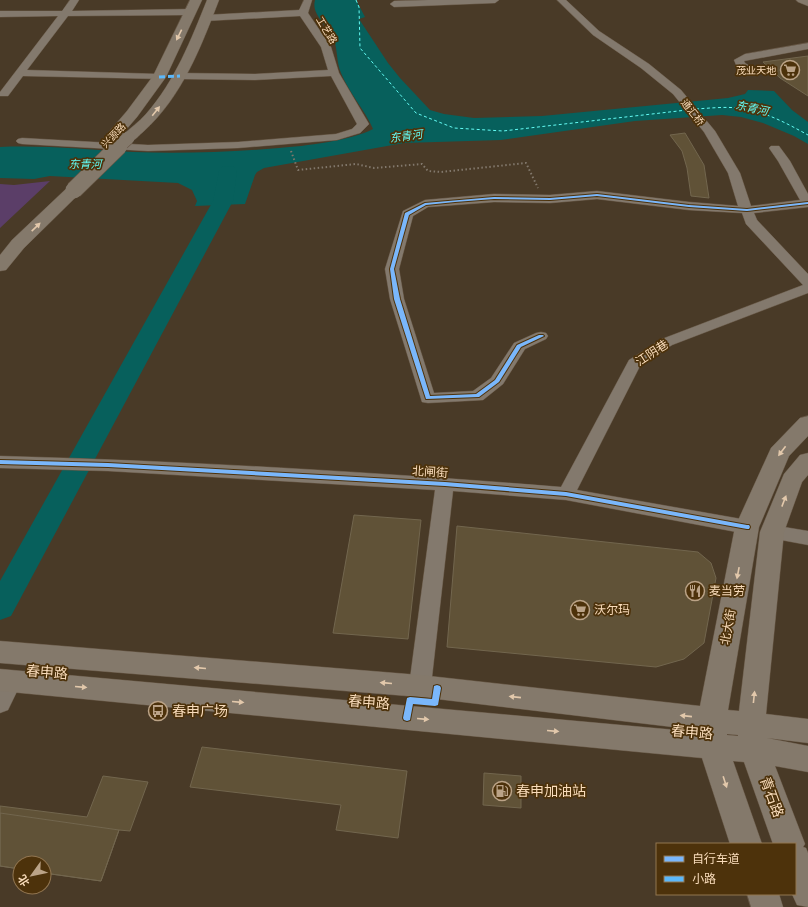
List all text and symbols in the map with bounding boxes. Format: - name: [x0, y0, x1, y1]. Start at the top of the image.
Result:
- street label: 工艺路: [313, 14, 340, 46]
- one-way arrow: [176, 29, 182, 41]
- supermarket icon: 茂业天地: [779, 59, 801, 81]
- place label: 茂业天地: [736, 64, 777, 77]
- street label: 通汇桥: [678, 97, 707, 128]
- water label: 东青河: [734, 98, 772, 119]
- one-way arrow: [152, 105, 161, 116]
- street label: 兴源路: [98, 120, 128, 151]
- water label: 东青河: [389, 126, 425, 145]
- water label: 东青河: [69, 157, 103, 171]
- one-way arrow: [31, 223, 40, 232]
- street label: 江阴巷: [633, 336, 671, 369]
- one-way arrow: [778, 446, 786, 457]
- street label: 北闸街: [412, 463, 449, 480]
- one-way arrow: [781, 494, 787, 506]
- one-way arrow: [735, 566, 741, 579]
- restaurant icon: 麦当劳: [684, 580, 706, 602]
- place label: 麦当劳: [709, 583, 745, 598]
- supermarket icon: 沃尔玛: [569, 599, 591, 621]
- place label: 沃尔玛: [594, 602, 630, 617]
- street label: 北大街: [717, 608, 738, 646]
- street label: 春申路: [25, 661, 69, 683]
- one-way arrow: [194, 665, 206, 672]
- one-way arrow: [380, 680, 392, 687]
- one-way arrow: [75, 684, 87, 691]
- street label: 春申路: [347, 691, 391, 713]
- one-way arrow: [751, 691, 757, 703]
- one-way arrow: [509, 694, 521, 700]
- one-way arrow: [232, 699, 244, 705]
- bus stop icon: 春申广场: [147, 700, 169, 722]
- place label: 春申广场: [172, 702, 228, 720]
- one-way arrow: [680, 713, 692, 720]
- one-way arrow: [417, 716, 429, 723]
- street label: 春申路: [670, 721, 714, 743]
- one-way arrow: [547, 728, 559, 735]
- street label: 青石路: [756, 774, 788, 820]
- one-way arrow: [722, 777, 728, 789]
- fuel station icon: 春申加油站: [491, 780, 513, 802]
- place label: 春申加油站: [516, 782, 586, 800]
- legend: [656, 843, 796, 895]
- text: 自行车道: [692, 851, 740, 866]
- north arrow: [12, 855, 52, 895]
- text: 小路: [692, 871, 716, 886]
- text: 北: [15, 872, 32, 889]

